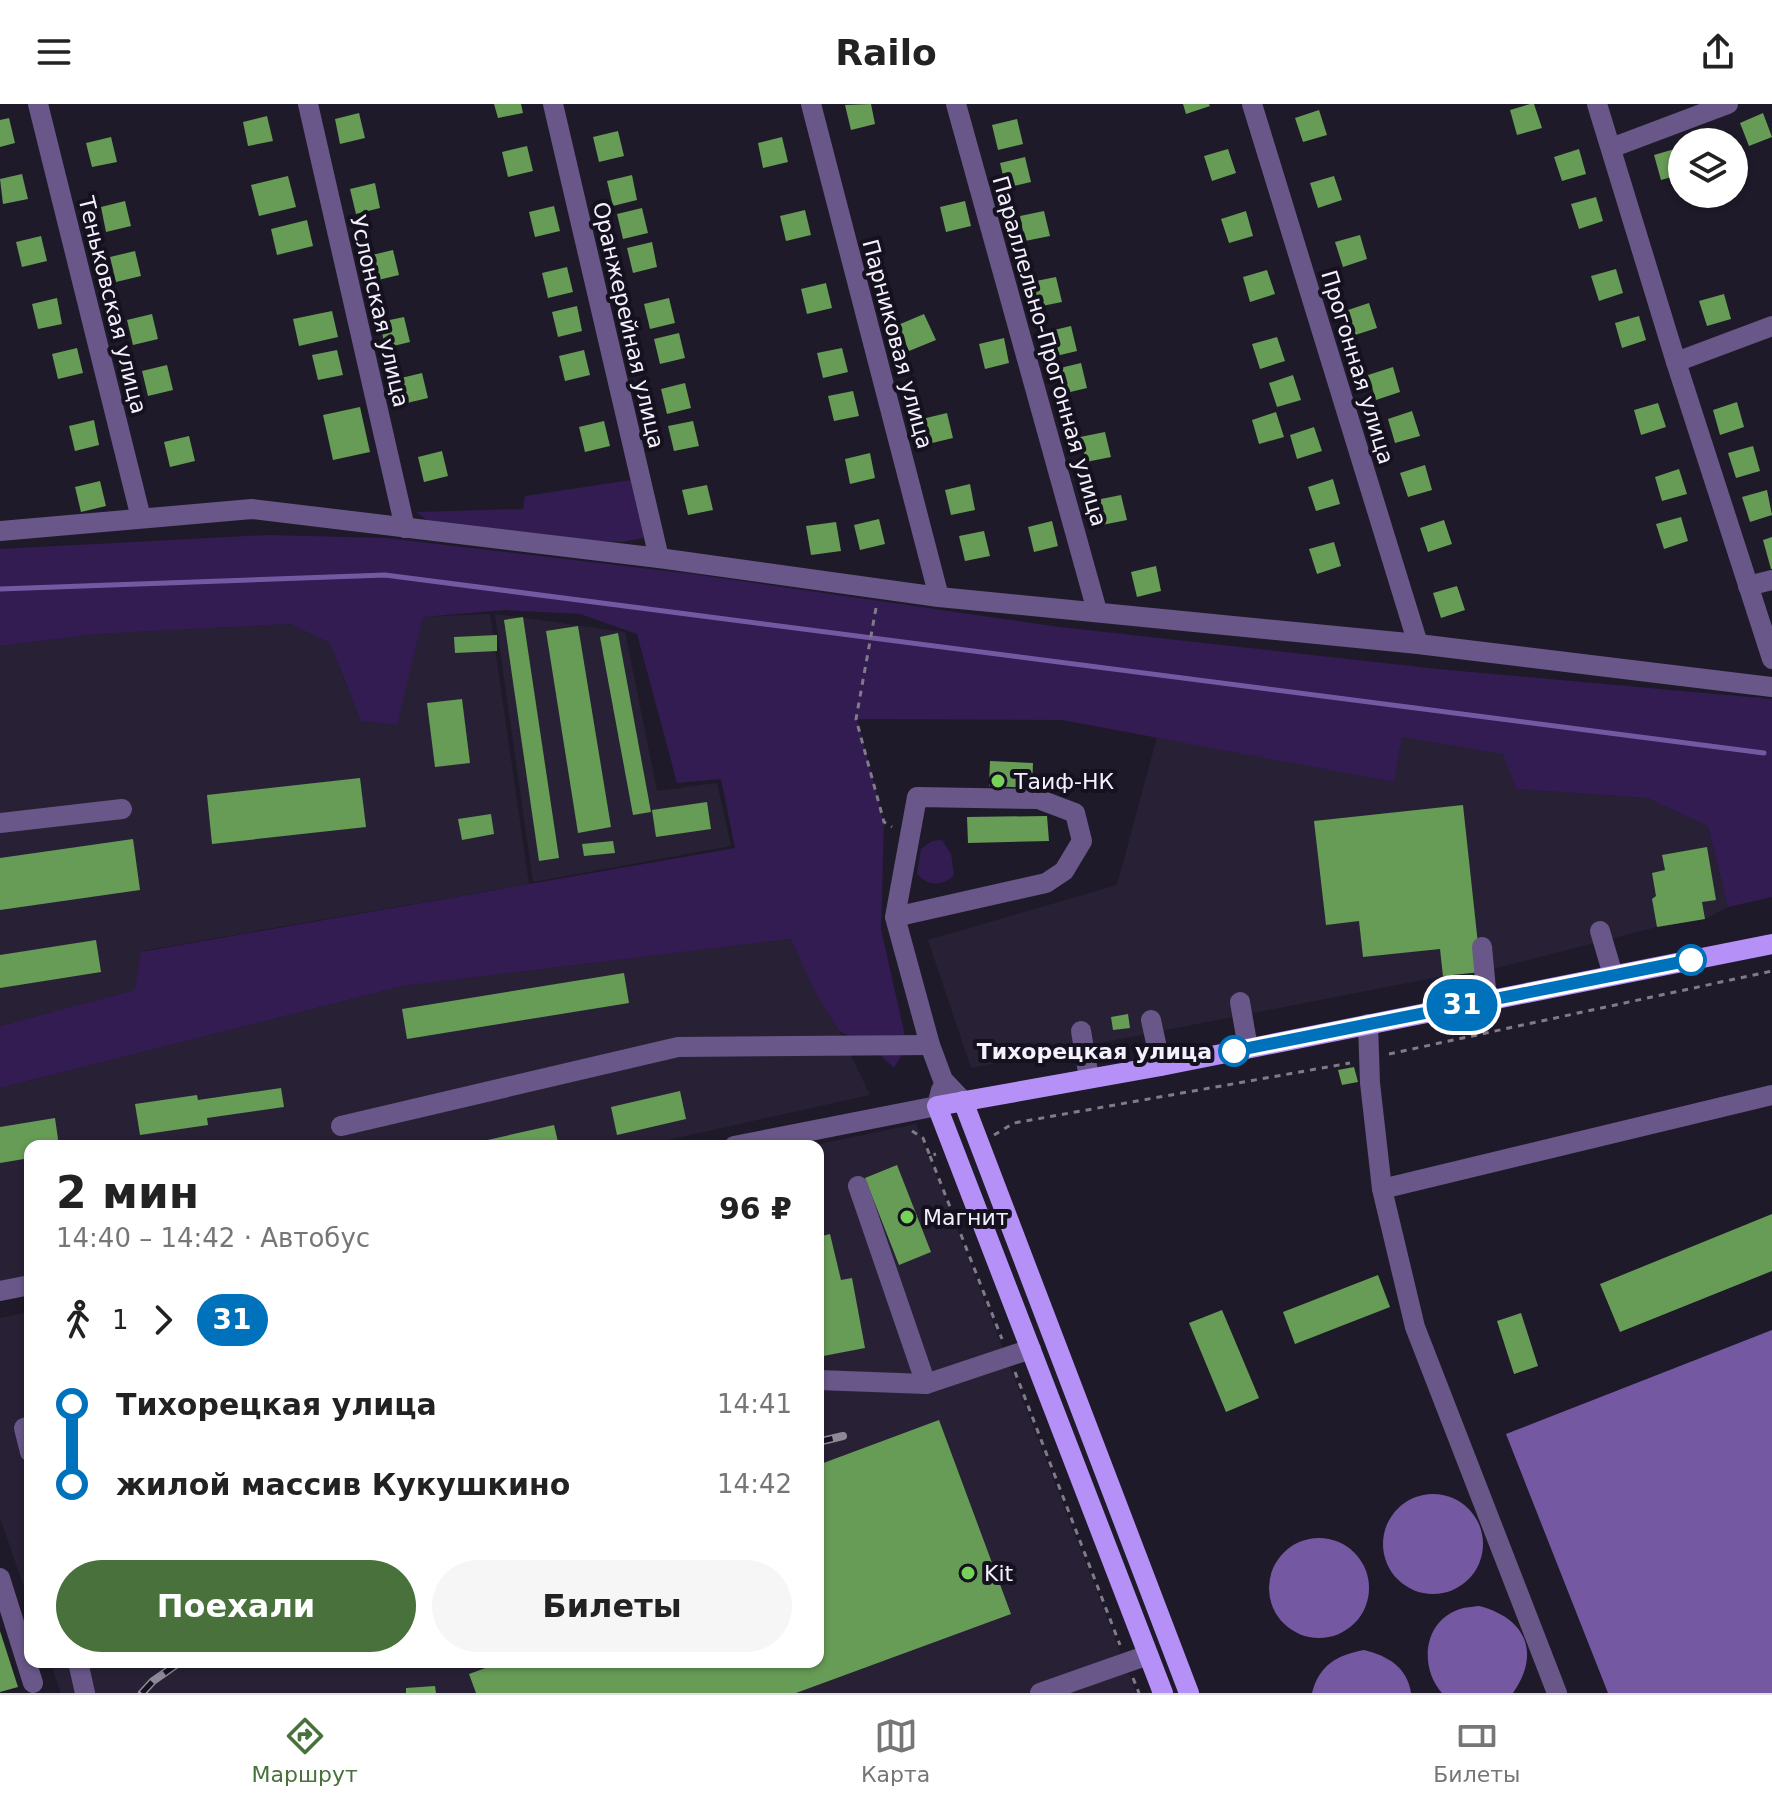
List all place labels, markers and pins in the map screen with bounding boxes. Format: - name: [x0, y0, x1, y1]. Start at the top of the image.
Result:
- place label: Таиф-НК: [1013, 769, 1115, 794]
- marker: Таиф-НК: [989, 772, 1007, 790]
- unlabelled marker: [1676, 945, 1706, 975]
- marker: Тихорецкая улица: [1219, 1036, 1249, 1066]
- place label: Тихорецкая улица: [977, 1039, 1212, 1064]
- place label: Магнит: [923, 1205, 1009, 1230]
- marker: Магнит: [898, 1208, 916, 1226]
- place label: Kit: [984, 1561, 1014, 1586]
- marker: Kit: [959, 1564, 977, 1582]

